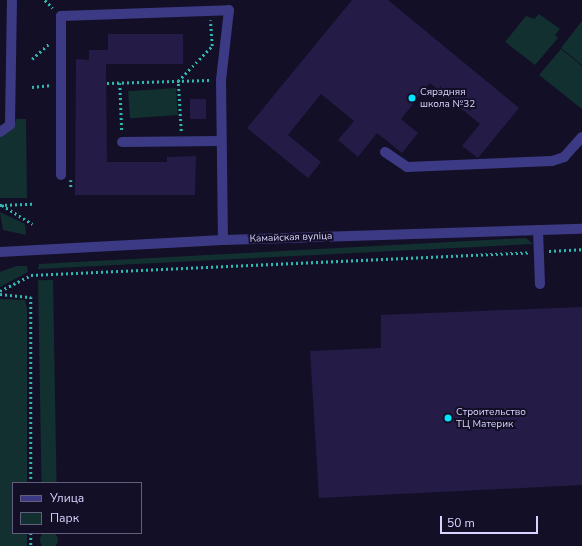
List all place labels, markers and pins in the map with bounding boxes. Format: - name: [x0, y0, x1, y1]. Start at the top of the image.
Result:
- place label: Сярэдняя школа №32: [420, 86, 475, 110]
- marker: Сярэдняя школа №32: [407, 93, 417, 103]
- place label: Строительство ТЦ Материк: [456, 406, 526, 430]
- marker: Строительство ТЦ Материк: [443, 413, 453, 423]

